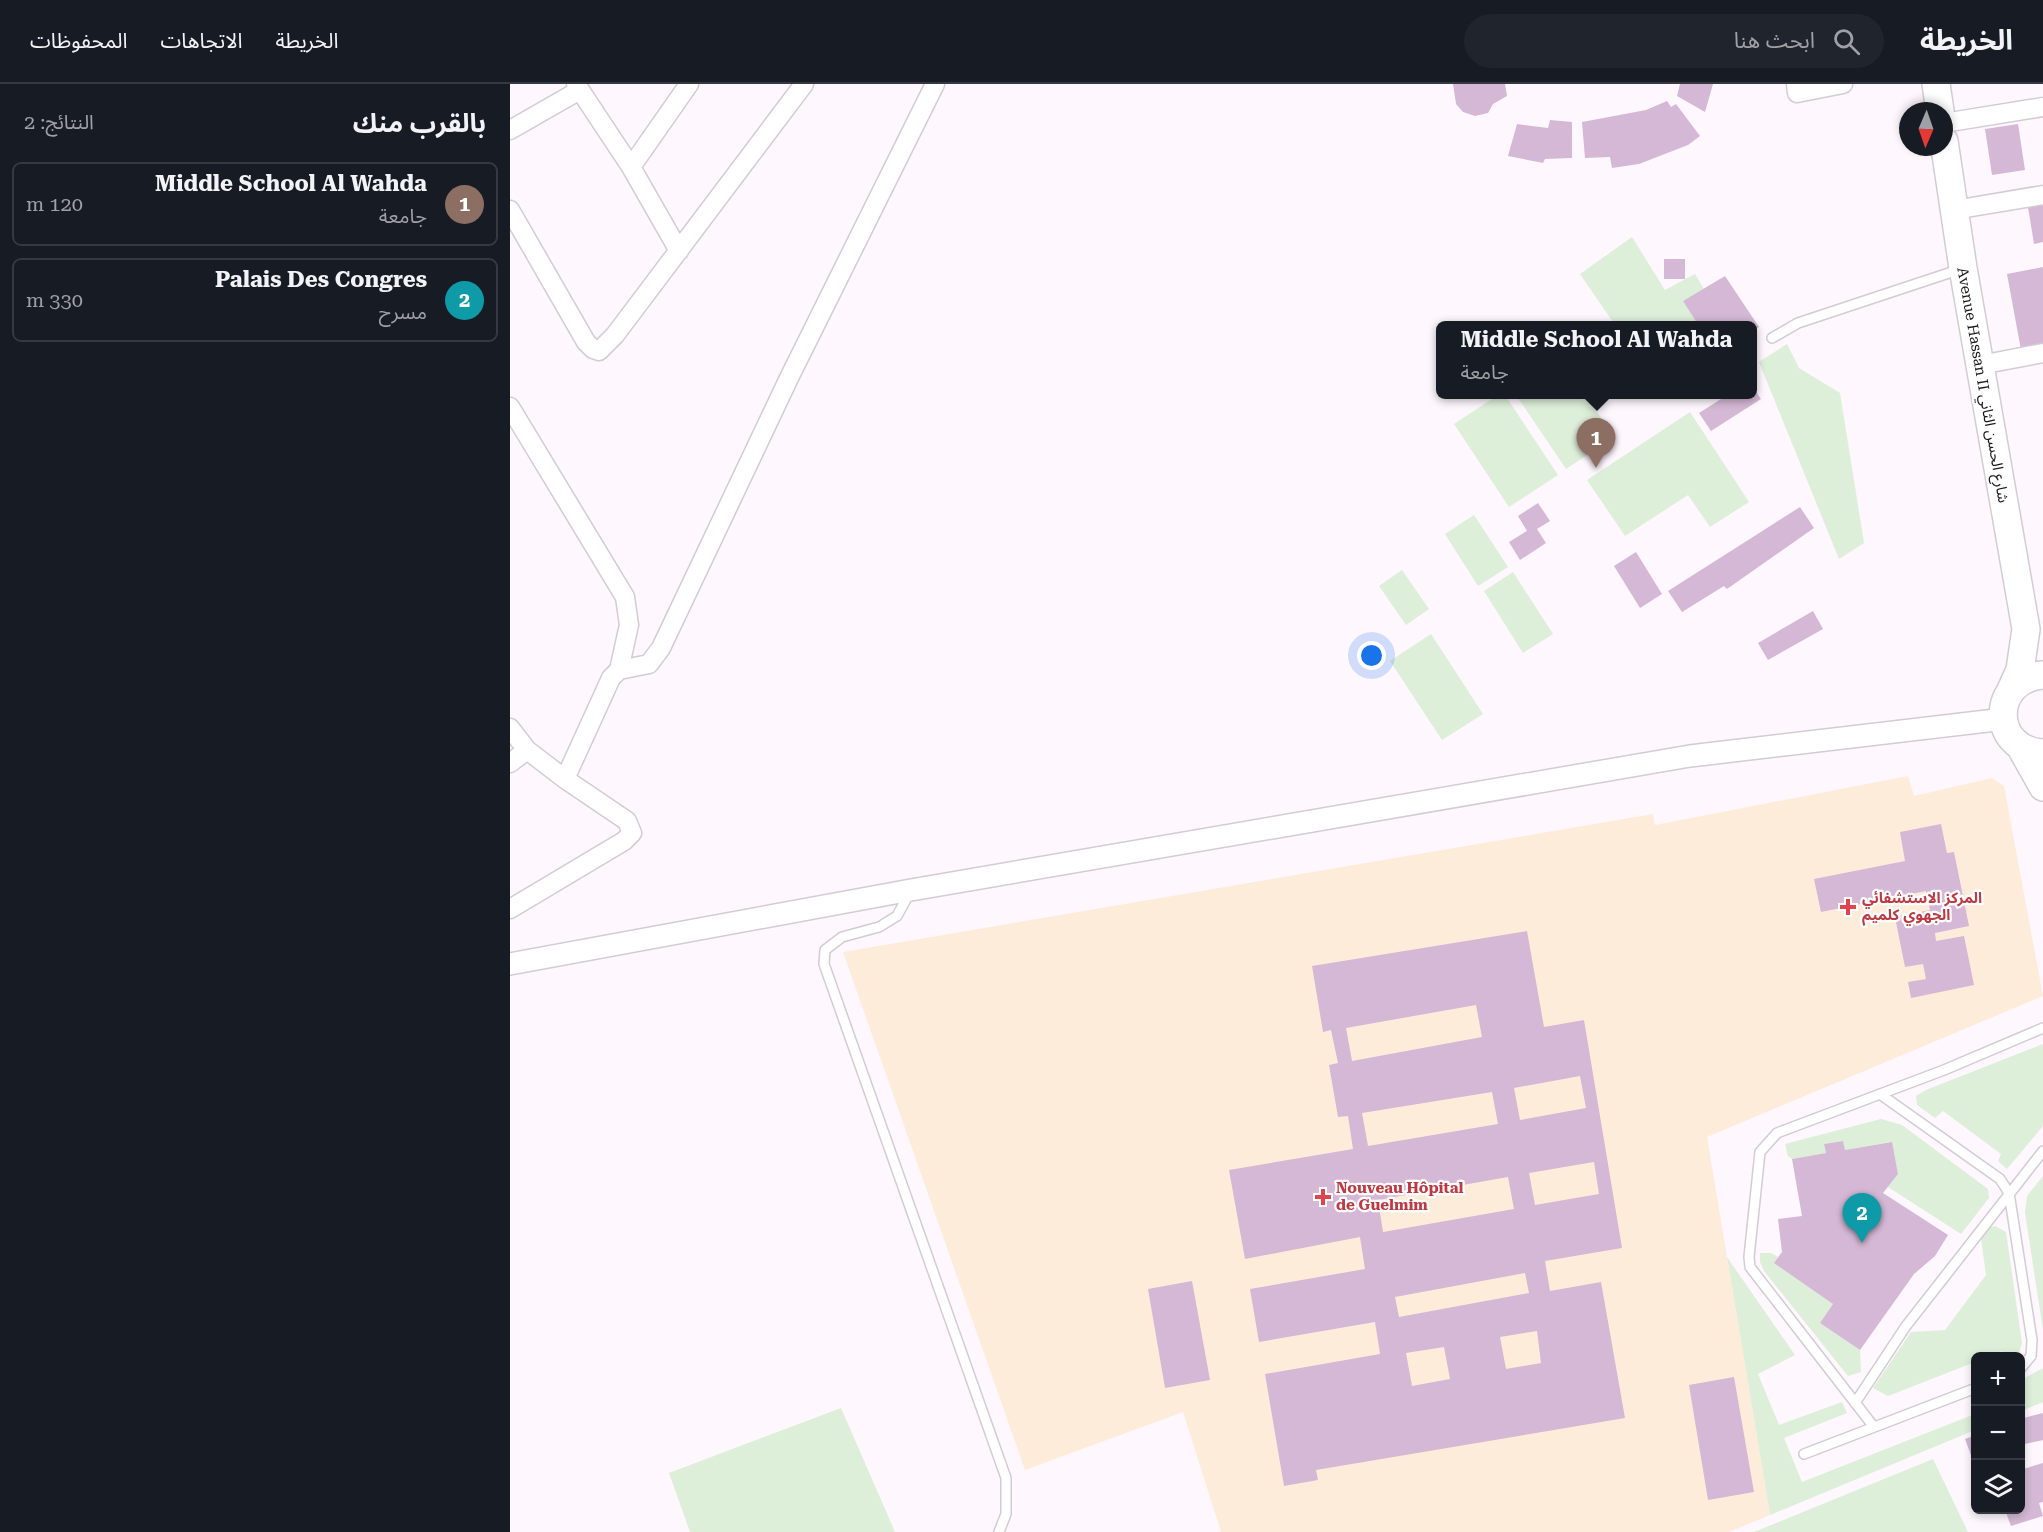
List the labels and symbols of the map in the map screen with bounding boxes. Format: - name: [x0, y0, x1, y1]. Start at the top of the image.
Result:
- north arrow: [1899, 102, 1953, 156]
- street label: Avenue Hassan II شارع الحسن الثاني: [1950, 266, 2013, 505]
- pin: 1: [1576, 418, 1616, 468]
- your location: [1357, 641, 1386, 670]
- place label: المركز الاستشفائي الجهوي كلميم: [1862, 889, 1982, 926]
- marker: المركز الاستشفائي الجهوي كلميم: [1839, 898, 1857, 916]
- place label: Nouveau Hôpital de Guelmim: [1336, 1179, 1464, 1214]
- marker: Nouveau Hôpital de Guelmim: [1314, 1188, 1332, 1206]
- pin: 2: [1842, 1194, 1882, 1243]

